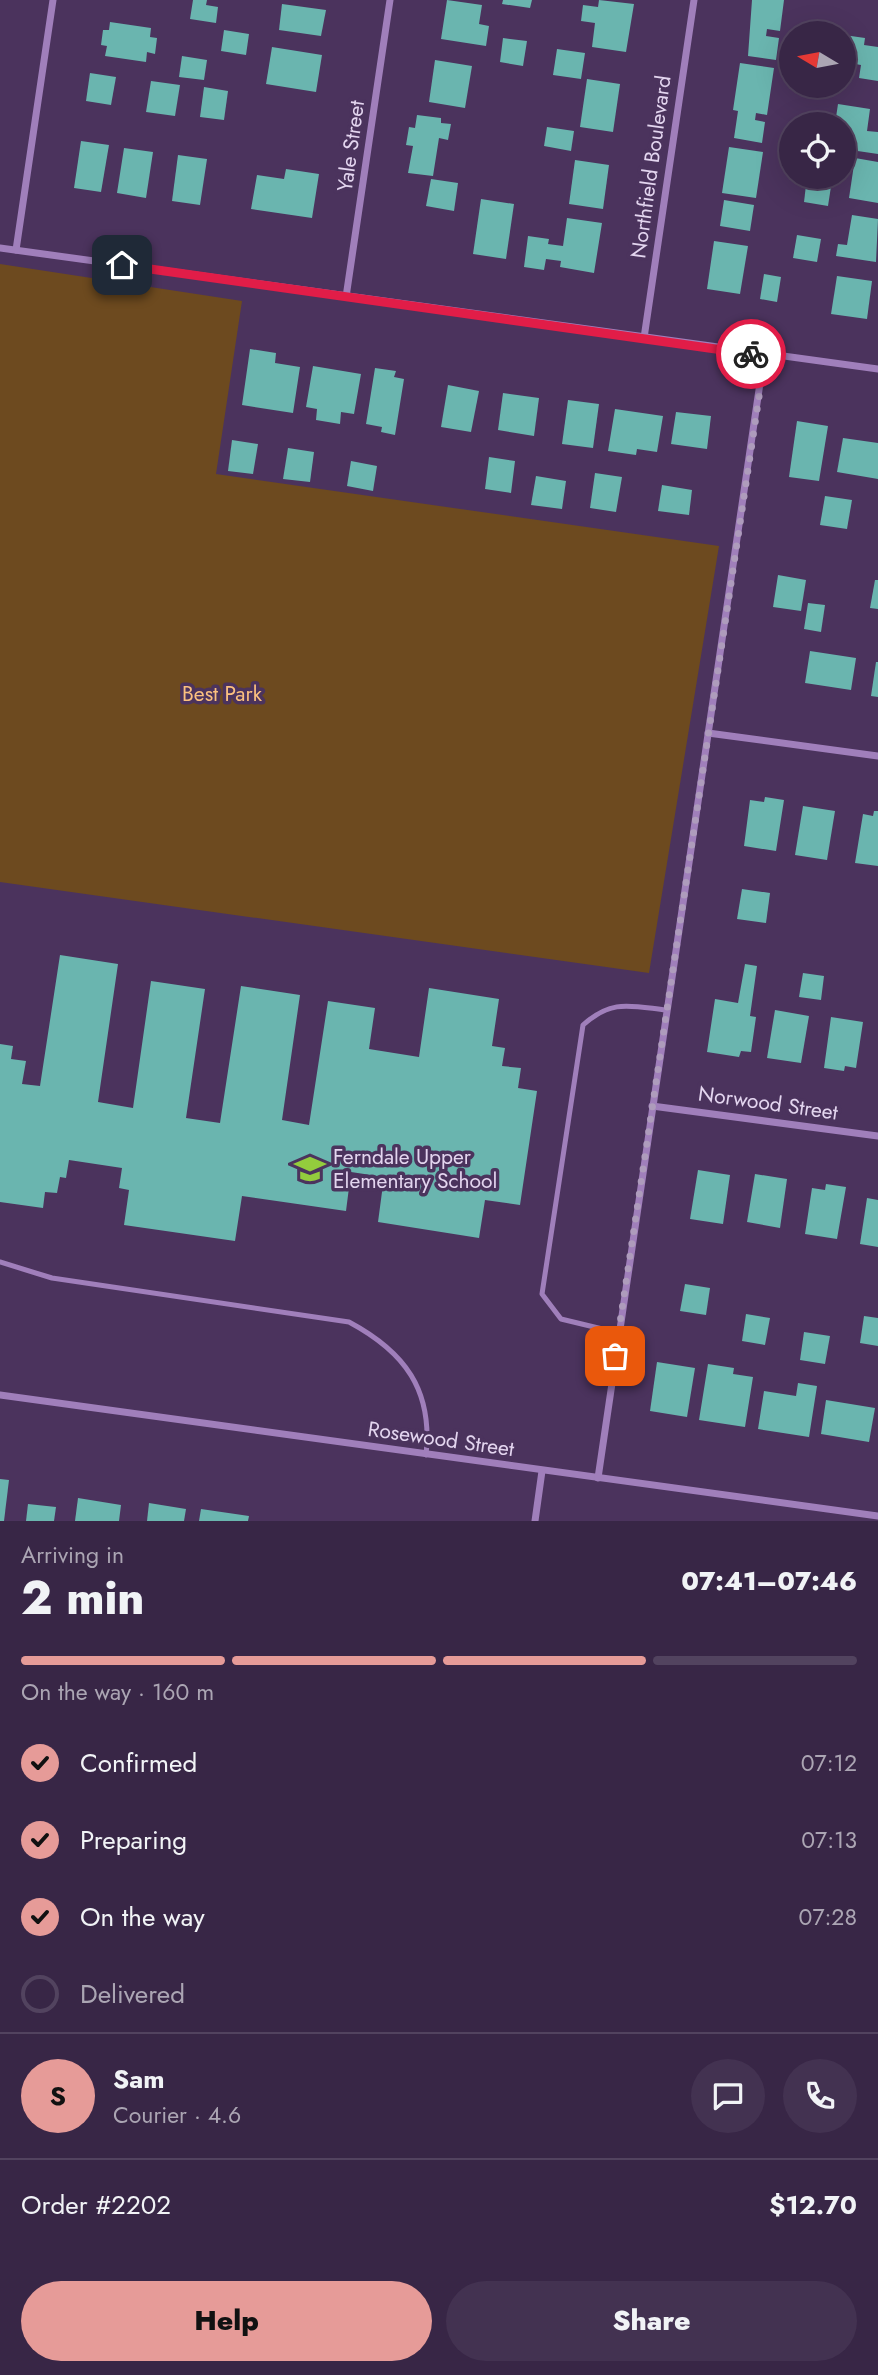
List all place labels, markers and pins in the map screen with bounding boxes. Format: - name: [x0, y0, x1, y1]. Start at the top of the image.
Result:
- pin: [92, 235, 152, 295]
- place label: Ferndale Upper Elementary School: [333, 1142, 497, 1196]
- school or university icon: Ferndale Upper Elementary School: [293, 1152, 327, 1186]
- pin: [585, 1326, 645, 1386]

